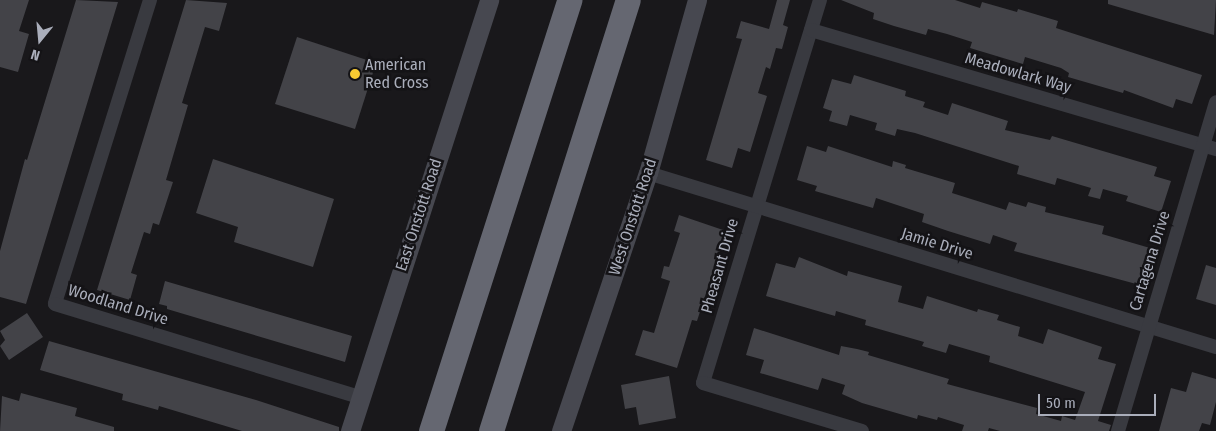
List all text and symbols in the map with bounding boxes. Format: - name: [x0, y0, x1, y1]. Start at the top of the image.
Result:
- north arrow: [15, 15, 65, 65]
- text: N: [29, 45, 42, 64]
- street label: Meadowlark Way: [963, 49, 1073, 97]
- place label: American Red Cross: [365, 55, 429, 93]
- marker: American Red Cross: [349, 68, 361, 80]
- street label: East Onstott Road: [392, 156, 446, 274]
- street label: West Onstott Road: [605, 156, 661, 278]
- street label: Cartagena Drive: [1126, 209, 1174, 313]
- street label: Pheasant Drive: [697, 216, 743, 316]
- street label: Jamie Drive: [899, 224, 975, 264]
- street label: Woodland Drive: [66, 281, 170, 329]
- scale bar: [1041, 384, 1158, 416]
- text: 50 m: [1046, 394, 1076, 412]

